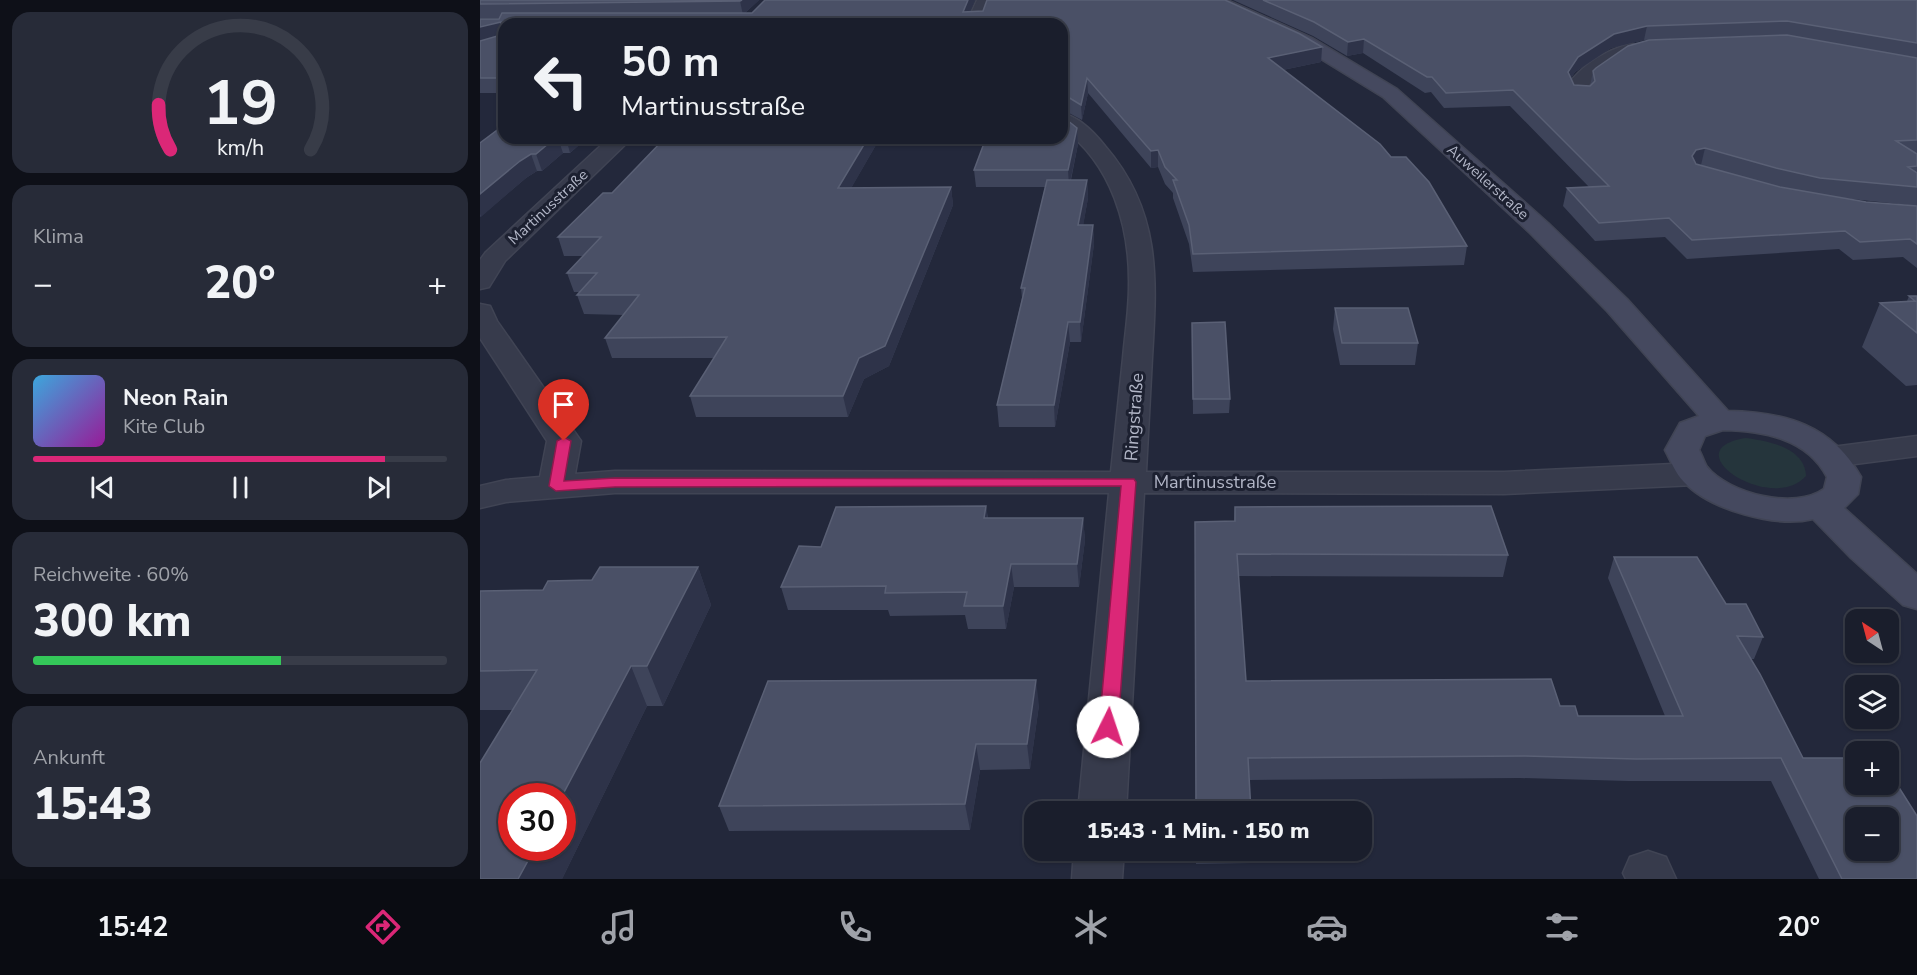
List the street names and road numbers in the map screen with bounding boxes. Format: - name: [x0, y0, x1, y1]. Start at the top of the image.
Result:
- street label: Auweilerstraße: [1443, 140, 1533, 224]
- street label: Martinusstraße: [504, 165, 592, 249]
- street label: Ringstraße: [1119, 372, 1149, 462]
- street label: Martinusstraße: [1154, 470, 1276, 494]

